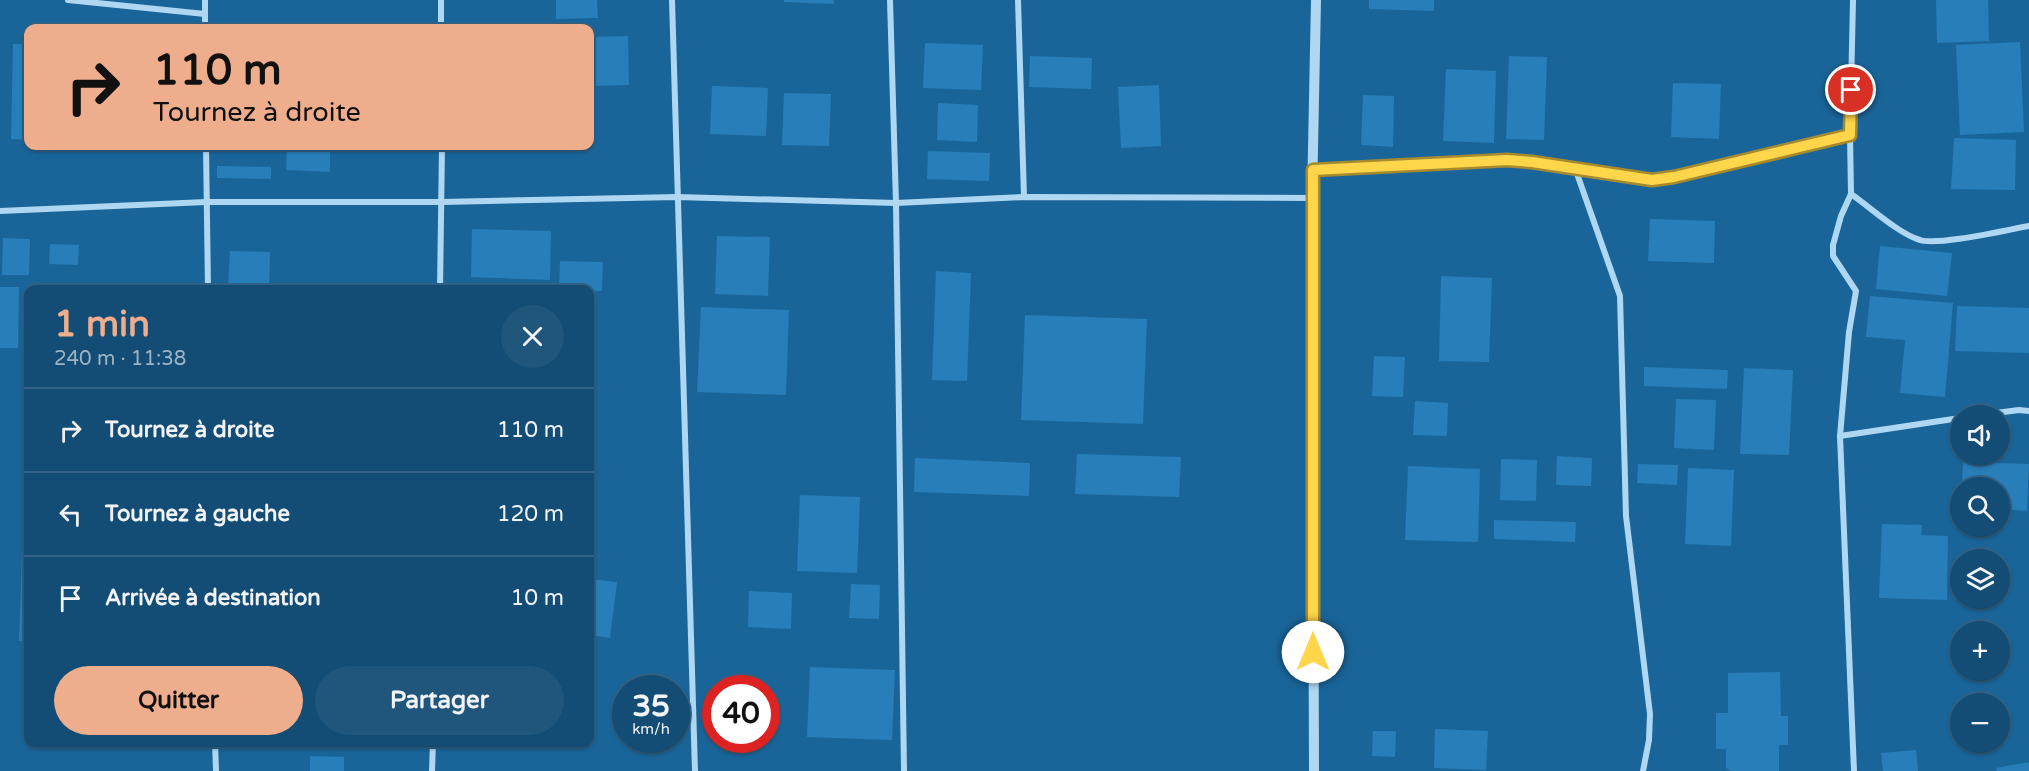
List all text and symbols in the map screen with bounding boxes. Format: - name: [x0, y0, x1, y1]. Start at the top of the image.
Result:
- text: 110 m: [153, 45, 282, 96]
- icon: right: [54, 48, 132, 126]
- pin: [1825, 64, 1876, 115]
- icon: arrive: [1834, 73, 1867, 106]
- text: Tournez à droite: [153, 96, 361, 129]
- text: 1 min: [54, 303, 150, 346]
- button: close: [501, 305, 564, 368]
- text: 240 m · 11:38: [54, 347, 186, 371]
- map controls: [1950, 405, 2010, 753]
- button: sound: [1950, 405, 2010, 465]
- icon: right: [54, 414, 87, 447]
- text: Tournez à droite: [105, 417, 274, 443]
- text: 110 m: [497, 417, 564, 443]
- button: search: [1950, 477, 2010, 537]
- icon: left: [54, 498, 87, 531]
- text: Tournez à gauche: [105, 501, 290, 527]
- text: 120 m: [497, 501, 564, 527]
- button: layers: [1950, 549, 2010, 609]
- icon: arrive: [54, 582, 87, 615]
- text: Arrivée à destination: [105, 585, 321, 611]
- text: 10 m: [510, 585, 564, 611]
- position arrow: [1281, 620, 1345, 684]
- button: +: [1950, 621, 2010, 681]
- button: Quitter: [54, 666, 303, 735]
- button: Partager: [315, 666, 564, 735]
- speed limit sign: 40: [702, 675, 780, 753]
- text: 35: [632, 688, 670, 725]
- button: −: [1950, 693, 2010, 753]
- text: km/h: [632, 720, 670, 738]

